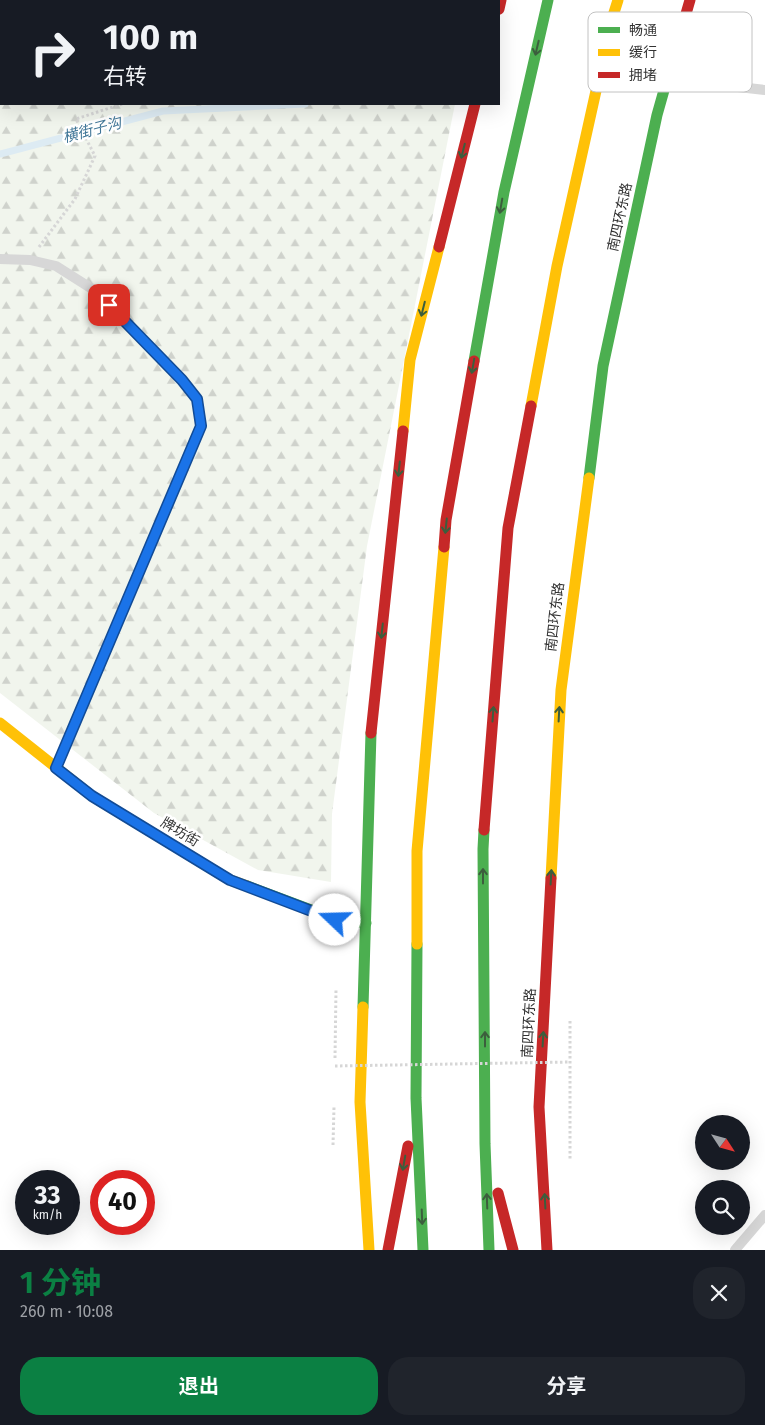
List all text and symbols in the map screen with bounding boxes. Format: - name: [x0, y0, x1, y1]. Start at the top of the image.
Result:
- legend: [588, 12, 752, 92]
- text: 100 m: [103, 16, 198, 58]
- icon: right: [20, 20, 85, 85]
- text: 畅通: [629, 22, 657, 39]
- one-way arrow: [532, 39, 541, 55]
- text: 缓行: [629, 44, 657, 61]
- text: 右转: [103, 63, 147, 90]
- text: 拥堵: [629, 67, 657, 84]
- water label: 横街子沟: [61, 113, 125, 146]
- one-way arrow: [458, 143, 467, 159]
- street label: 南四环东路: [604, 181, 636, 253]
- one-way arrow: [496, 198, 506, 214]
- pin: [88, 284, 130, 326]
- icon: arrive: [95, 291, 123, 319]
- one-way arrow: [418, 300, 427, 316]
- one-way arrow: [468, 358, 478, 374]
- one-way arrow: [394, 461, 404, 477]
- one-way arrow: [441, 518, 450, 534]
- street label: 南四环东路: [542, 581, 568, 653]
- one-way arrow: [377, 622, 387, 638]
- one-way arrow: [489, 706, 498, 722]
- one-way arrow: [555, 707, 564, 723]
- street label: 牌坊街: [158, 814, 202, 850]
- one-way arrow: [478, 869, 488, 885]
- one-way arrow: [547, 869, 556, 885]
- position arrow: [308, 893, 360, 945]
- street label: 南四环东路: [519, 988, 539, 1058]
- one-way arrow: [480, 1031, 490, 1048]
- one-way arrow: [538, 1031, 547, 1047]
- north arrow: [695, 1115, 750, 1170]
- map controls: [695, 1115, 750, 1235]
- one-way arrow: [399, 1155, 409, 1171]
- speed limit sign: 40: [90, 1170, 155, 1235]
- button: search: [695, 1180, 750, 1235]
- text: 33: [34, 1181, 61, 1211]
- one-way arrow: [482, 1194, 492, 1210]
- one-way arrow: [540, 1194, 549, 1210]
- text: km/h: [33, 1208, 62, 1222]
- one-way arrow: [417, 1209, 426, 1225]
- text: 1 分钟: [20, 1265, 101, 1301]
- button: close: [693, 1267, 745, 1319]
- text: 260 m · 10:08: [20, 1302, 113, 1321]
- button: 退出: [20, 1357, 378, 1415]
- button: 分享: [388, 1357, 745, 1415]

